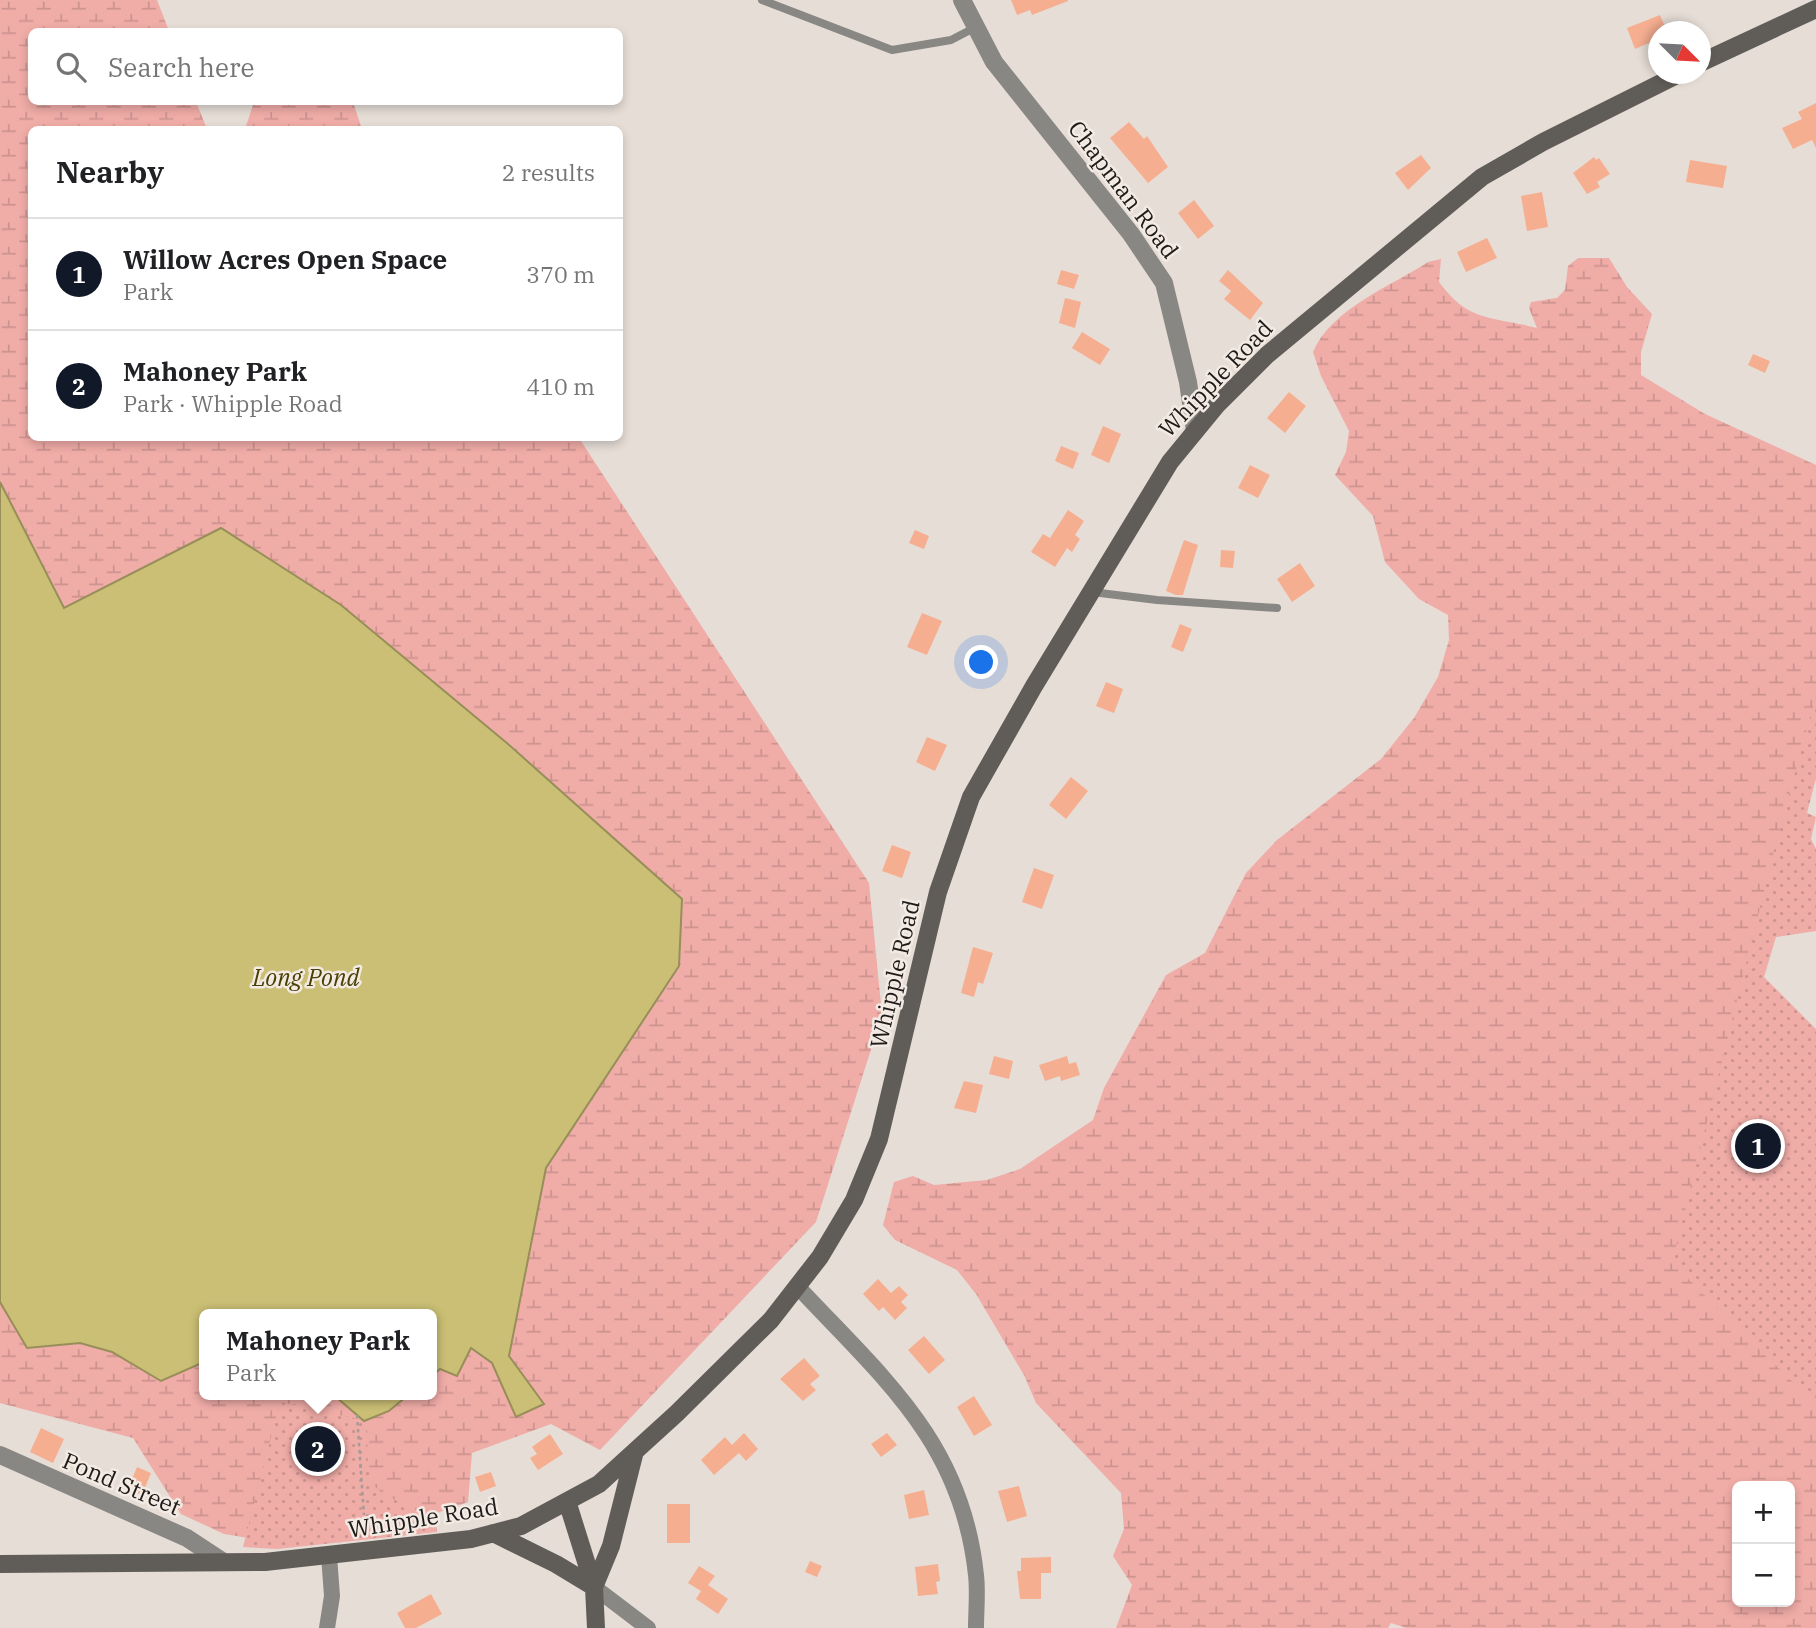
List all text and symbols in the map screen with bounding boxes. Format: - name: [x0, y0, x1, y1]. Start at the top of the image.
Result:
- north arrow: [1648, 21, 1711, 84]
- search box: [28, 28, 623, 105]
- icon: search: [52, 48, 90, 86]
- text: Search here: [108, 50, 254, 84]
- street label: Chapman Road: [1062, 114, 1186, 264]
- text: Nearby: [56, 152, 164, 191]
- text: 2 results: [502, 157, 595, 187]
- text: Willow Acres Open Space: [123, 242, 447, 276]
- text: 1: [72, 259, 86, 289]
- text: 370 m: [526, 259, 595, 289]
- text: Park: [123, 276, 173, 306]
- street label: Whipple Road: [1152, 313, 1278, 443]
- text: Mahoney Park: [123, 354, 307, 388]
- text: 2: [72, 371, 86, 401]
- text: 410 m: [526, 371, 595, 401]
- text: Park · Whipple Road: [123, 388, 343, 418]
- your location: [964, 645, 998, 679]
- street label: Whipple Road: [862, 897, 926, 1051]
- water label: Long Pond: [251, 961, 361, 993]
- pin: 1: [1735, 1120, 1781, 1172]
- popup: [199, 1309, 437, 1400]
- text: Mahoney Park: [226, 1323, 410, 1357]
- text: Park: [226, 1357, 276, 1387]
- pin: 2: [295, 1423, 341, 1475]
- street label: Pond Street: [58, 1445, 186, 1521]
- map controls: [1732, 1481, 1795, 1607]
- button: +: [1732, 1481, 1795, 1544]
- street label: Whipple Road: [346, 1490, 500, 1544]
- button: −: [1732, 1544, 1795, 1607]

